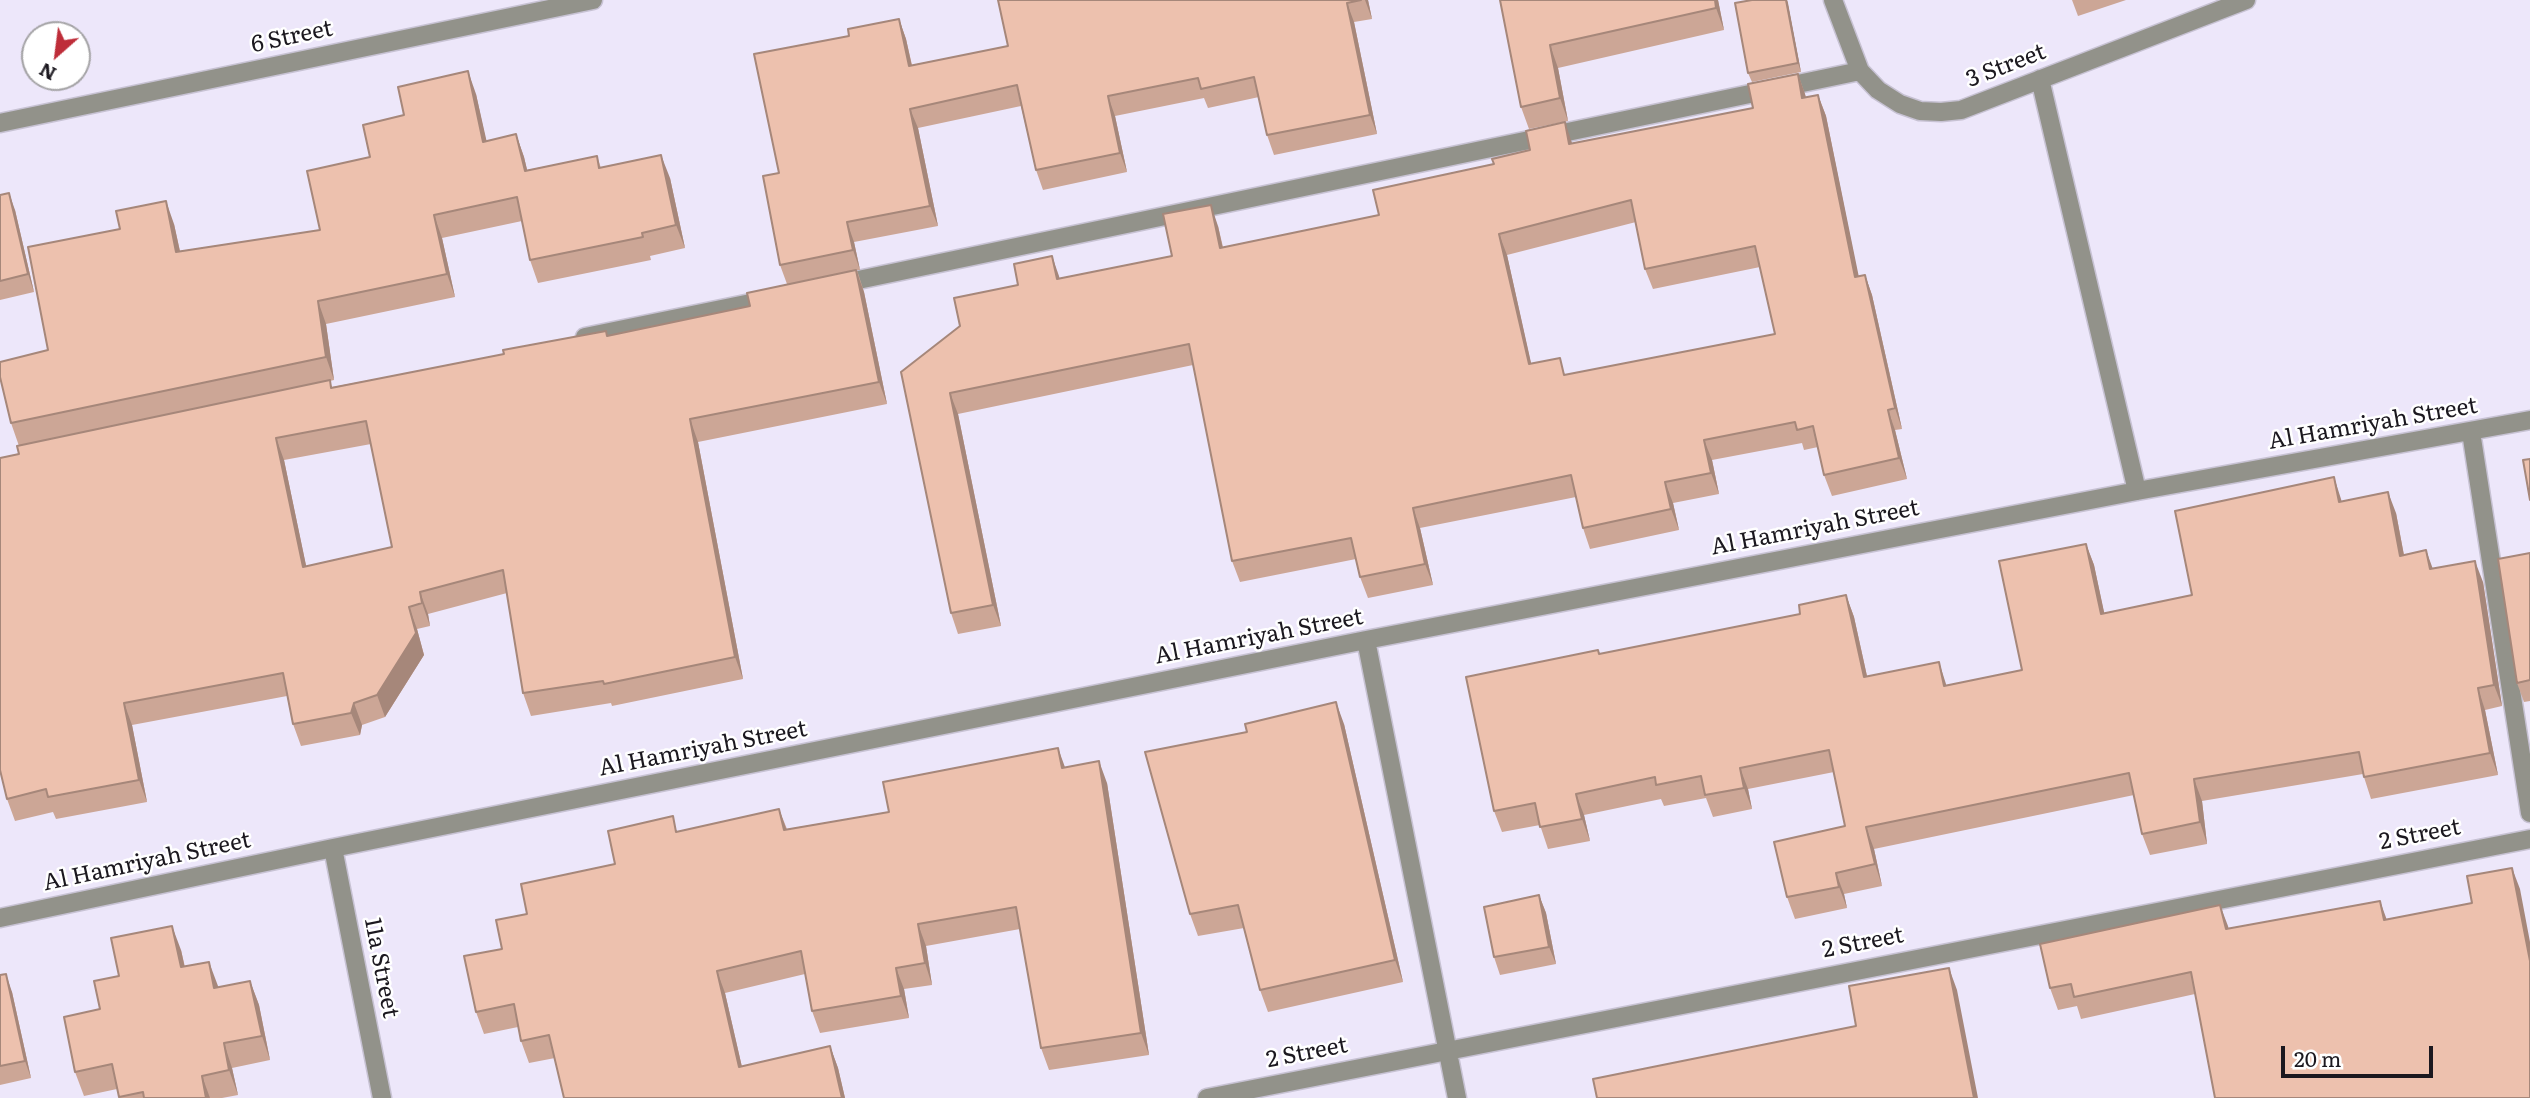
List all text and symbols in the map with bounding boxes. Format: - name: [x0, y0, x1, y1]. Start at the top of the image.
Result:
- street label: 6 Street: [249, 15, 335, 59]
- north arrow: [21, 21, 91, 91]
- street label: 3 Street: [1962, 38, 2050, 94]
- text: N: [33, 57, 61, 89]
- street label: Al Hamriyah Street: [2266, 392, 2480, 456]
- street label: Al Hamriyah Street: [1709, 494, 1921, 562]
- street label: Al Hamriyah Street: [1153, 603, 1365, 671]
- street label: Al Hamriyah Street: [597, 715, 809, 783]
- street label: 2 Street: [2377, 814, 2463, 856]
- street label: Al Hamriyah Street: [41, 827, 253, 897]
- street label: 11a Street: [358, 916, 404, 1020]
- street label: 2 Street: [1820, 922, 1906, 964]
- street label: 2 Street: [1264, 1032, 1350, 1074]
- scale bar: [2285, 1032, 2437, 1076]
- text: 20 m: [2294, 1042, 2341, 1073]

